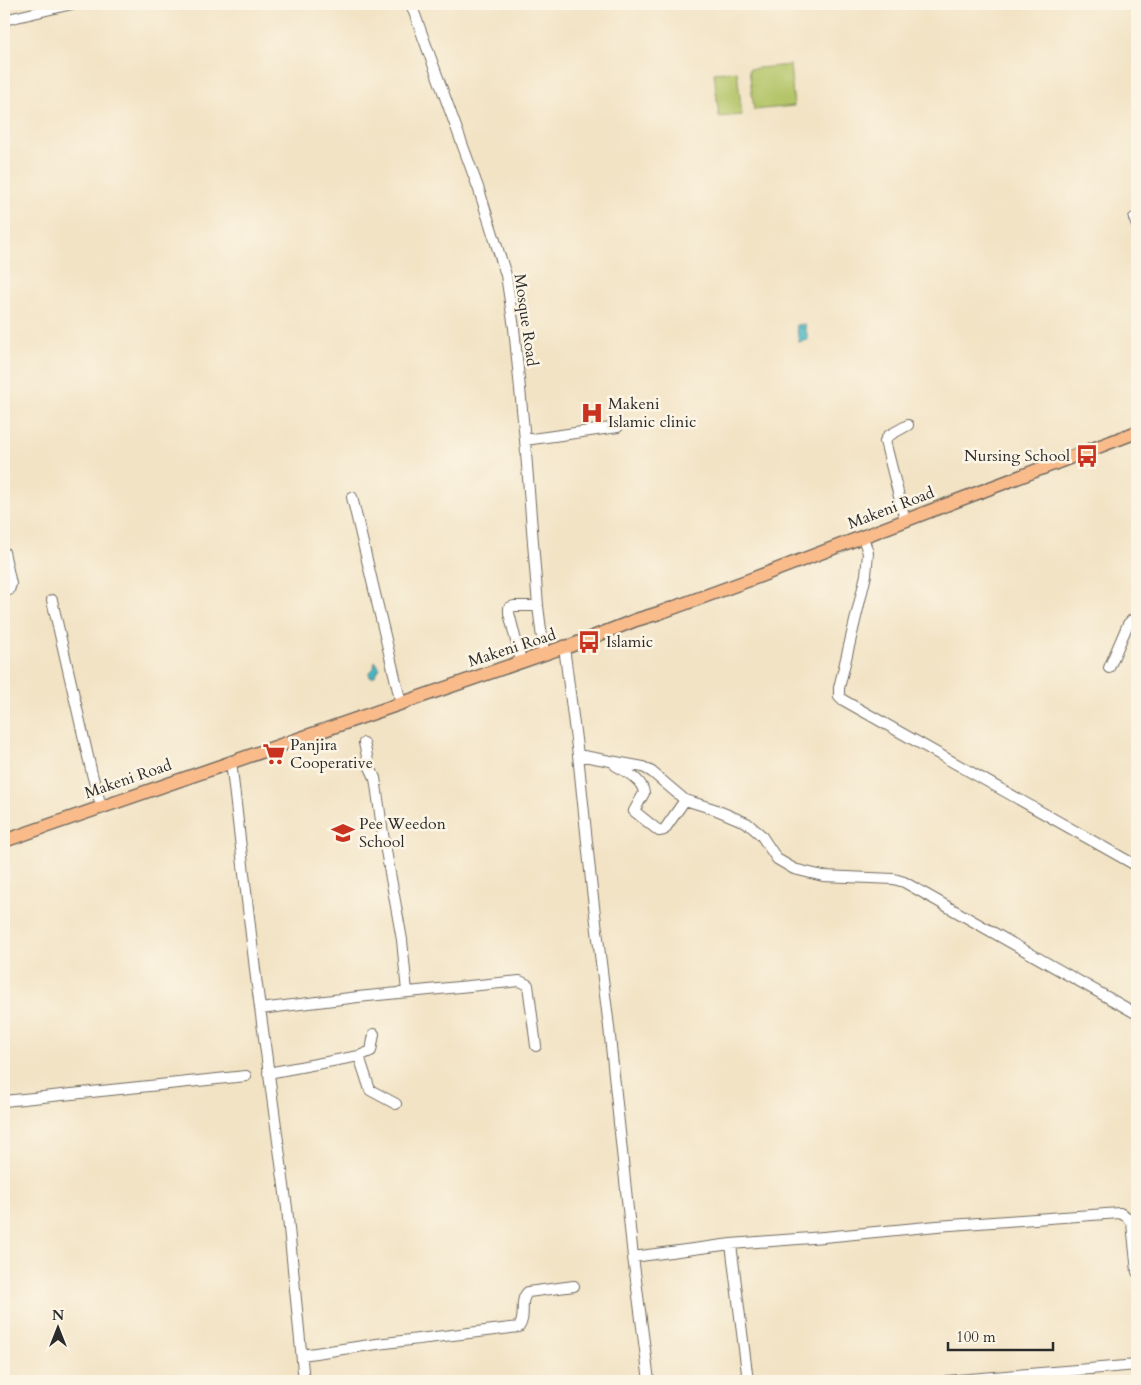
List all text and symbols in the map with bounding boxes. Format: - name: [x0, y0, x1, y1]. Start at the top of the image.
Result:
- street label: Mosque Road: [509, 272, 543, 368]
- place label: Makeni Islamic clinic: [608, 393, 696, 433]
- hospital icon: Makeni Islamic clinic: [579, 400, 605, 426]
- bus stop icon: Nursing School: [1074, 443, 1100, 469]
- place label: Nursing School: [964, 445, 1070, 467]
- street label: Makeni Road: [845, 481, 938, 535]
- street label: Makeni Road: [465, 623, 559, 673]
- bus stop icon: Islamic: [576, 629, 602, 655]
- place label: Islamic: [606, 631, 653, 653]
- place label: Panjira Cooperative: [290, 734, 373, 774]
- supermarket icon: Panjira Cooperative: [261, 741, 287, 767]
- street label: Makeni Road: [81, 754, 175, 804]
- place label: Pee Weedon School: [359, 813, 446, 853]
- school or university icon: Pee Weedon School: [330, 820, 356, 846]
- north arrow: [32, 1302, 82, 1352]
- text: N: [52, 1306, 64, 1325]
- scale bar: [948, 1320, 1054, 1352]
- text: 100 m: [956, 1327, 996, 1347]

